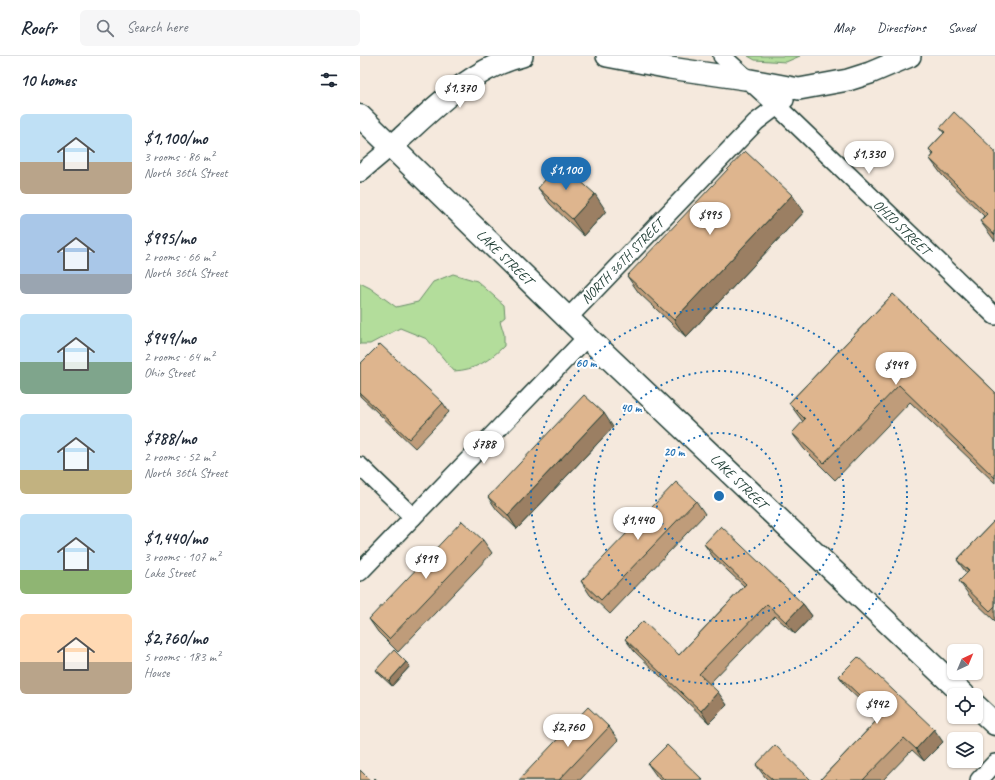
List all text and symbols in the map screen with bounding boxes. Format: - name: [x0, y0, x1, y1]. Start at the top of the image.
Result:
- search box: [80, 10, 360, 46]
- text: Roofr: [20, 16, 56, 40]
- icon: search: [94, 17, 116, 39]
- text: Search here: [126, 18, 188, 37]
- text: Map: [834, 19, 855, 36]
- text: Directions: [877, 19, 926, 36]
- text: Saved: [948, 19, 975, 36]
- icon: filters: [318, 69, 340, 91]
- text: 10 homes: [20, 70, 76, 91]
- pin: $1,370: [427, 75, 493, 109]
- text: $1,370: [444, 80, 476, 96]
- text: $1,100/mo: [144, 128, 207, 149]
- icon: home: [52, 130, 100, 178]
- pin: $1,330: [836, 141, 902, 175]
- text: $1,330: [853, 146, 885, 162]
- text: 3 rooms · 86 m²: [144, 149, 214, 165]
- pin: $1,100: [533, 157, 599, 191]
- text: $1,100: [550, 162, 582, 178]
- text: North 36th Street: [144, 165, 228, 181]
- street label: OHIO STREET: [870, 196, 936, 261]
- pin: $995: [686, 202, 734, 236]
- text: $995: [699, 207, 721, 223]
- street label: NORTH 36TH STREET: [578, 213, 670, 307]
- street label: LAKE STREET: [473, 226, 539, 291]
- text: $995/mo: [144, 228, 196, 249]
- icon: home: [52, 230, 100, 278]
- text: 2 rooms · 66 m²: [144, 249, 214, 265]
- text: North 36th Street: [144, 265, 228, 281]
- text: $949/mo: [144, 328, 196, 349]
- icon: home: [52, 330, 100, 378]
- text: 2 rooms · 64 m²: [144, 349, 214, 365]
- pin: $949: [872, 352, 920, 386]
- text: 60 m: [576, 355, 598, 371]
- text: $949: [884, 357, 908, 373]
- text: Ohio Street: [144, 365, 195, 381]
- text: 40 m: [621, 400, 642, 416]
- text: $788/mo: [144, 428, 196, 449]
- icon: home: [52, 430, 100, 478]
- pin: $788: [460, 431, 508, 465]
- text: $788: [472, 436, 496, 452]
- text: 20 m: [664, 444, 685, 460]
- text: 2 rooms · 52 m²: [144, 449, 214, 465]
- street label: LAKE STREET: [707, 450, 773, 515]
- text: North 36th Street: [144, 465, 228, 481]
- centre of rings: [712, 489, 726, 503]
- pin: $1,440: [605, 507, 671, 541]
- text: $1,440: [622, 512, 654, 528]
- text: $1,440/mo: [144, 528, 207, 549]
- icon: home: [52, 530, 100, 578]
- pin: $919: [402, 546, 450, 580]
- text: 3 rooms · 107 m²: [144, 549, 220, 565]
- text: $919: [414, 551, 438, 567]
- text: Lake Street: [144, 565, 195, 581]
- text: $2,760/mo: [144, 628, 208, 649]
- icon: home: [52, 630, 100, 678]
- north arrow: [947, 644, 983, 680]
- map controls: [947, 644, 983, 768]
- text: 5 rooms · 183 m²: [144, 649, 220, 665]
- text: House: [144, 665, 169, 681]
- button: locate: [947, 688, 983, 724]
- pin: $942: [853, 691, 901, 725]
- text: $942: [865, 696, 889, 712]
- pin: $2,760: [535, 714, 601, 748]
- text: $2,760: [552, 719, 584, 735]
- button: layers: [947, 732, 983, 768]

